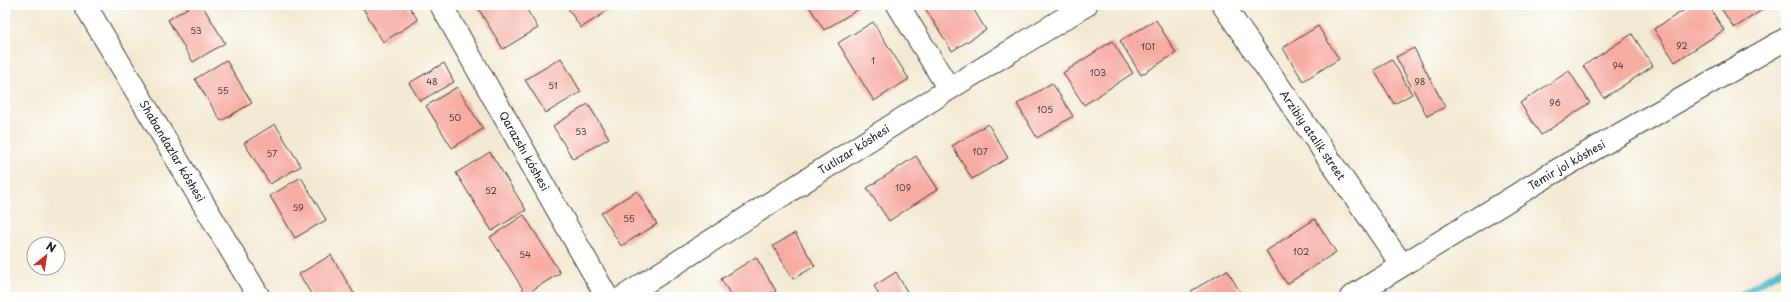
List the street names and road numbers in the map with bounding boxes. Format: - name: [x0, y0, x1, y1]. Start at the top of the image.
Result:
- street label: Arzibiy atalik street: [1276, 86, 1350, 184]
- street label: Shabandazlar kóshesi: [136, 97, 209, 205]
- street label: Qarazshı kóshesi: [495, 108, 554, 194]
- street label: Tutlızar kóshesi: [815, 120, 893, 178]
- street label: Temir jol kóshesi: [1525, 135, 1608, 194]

